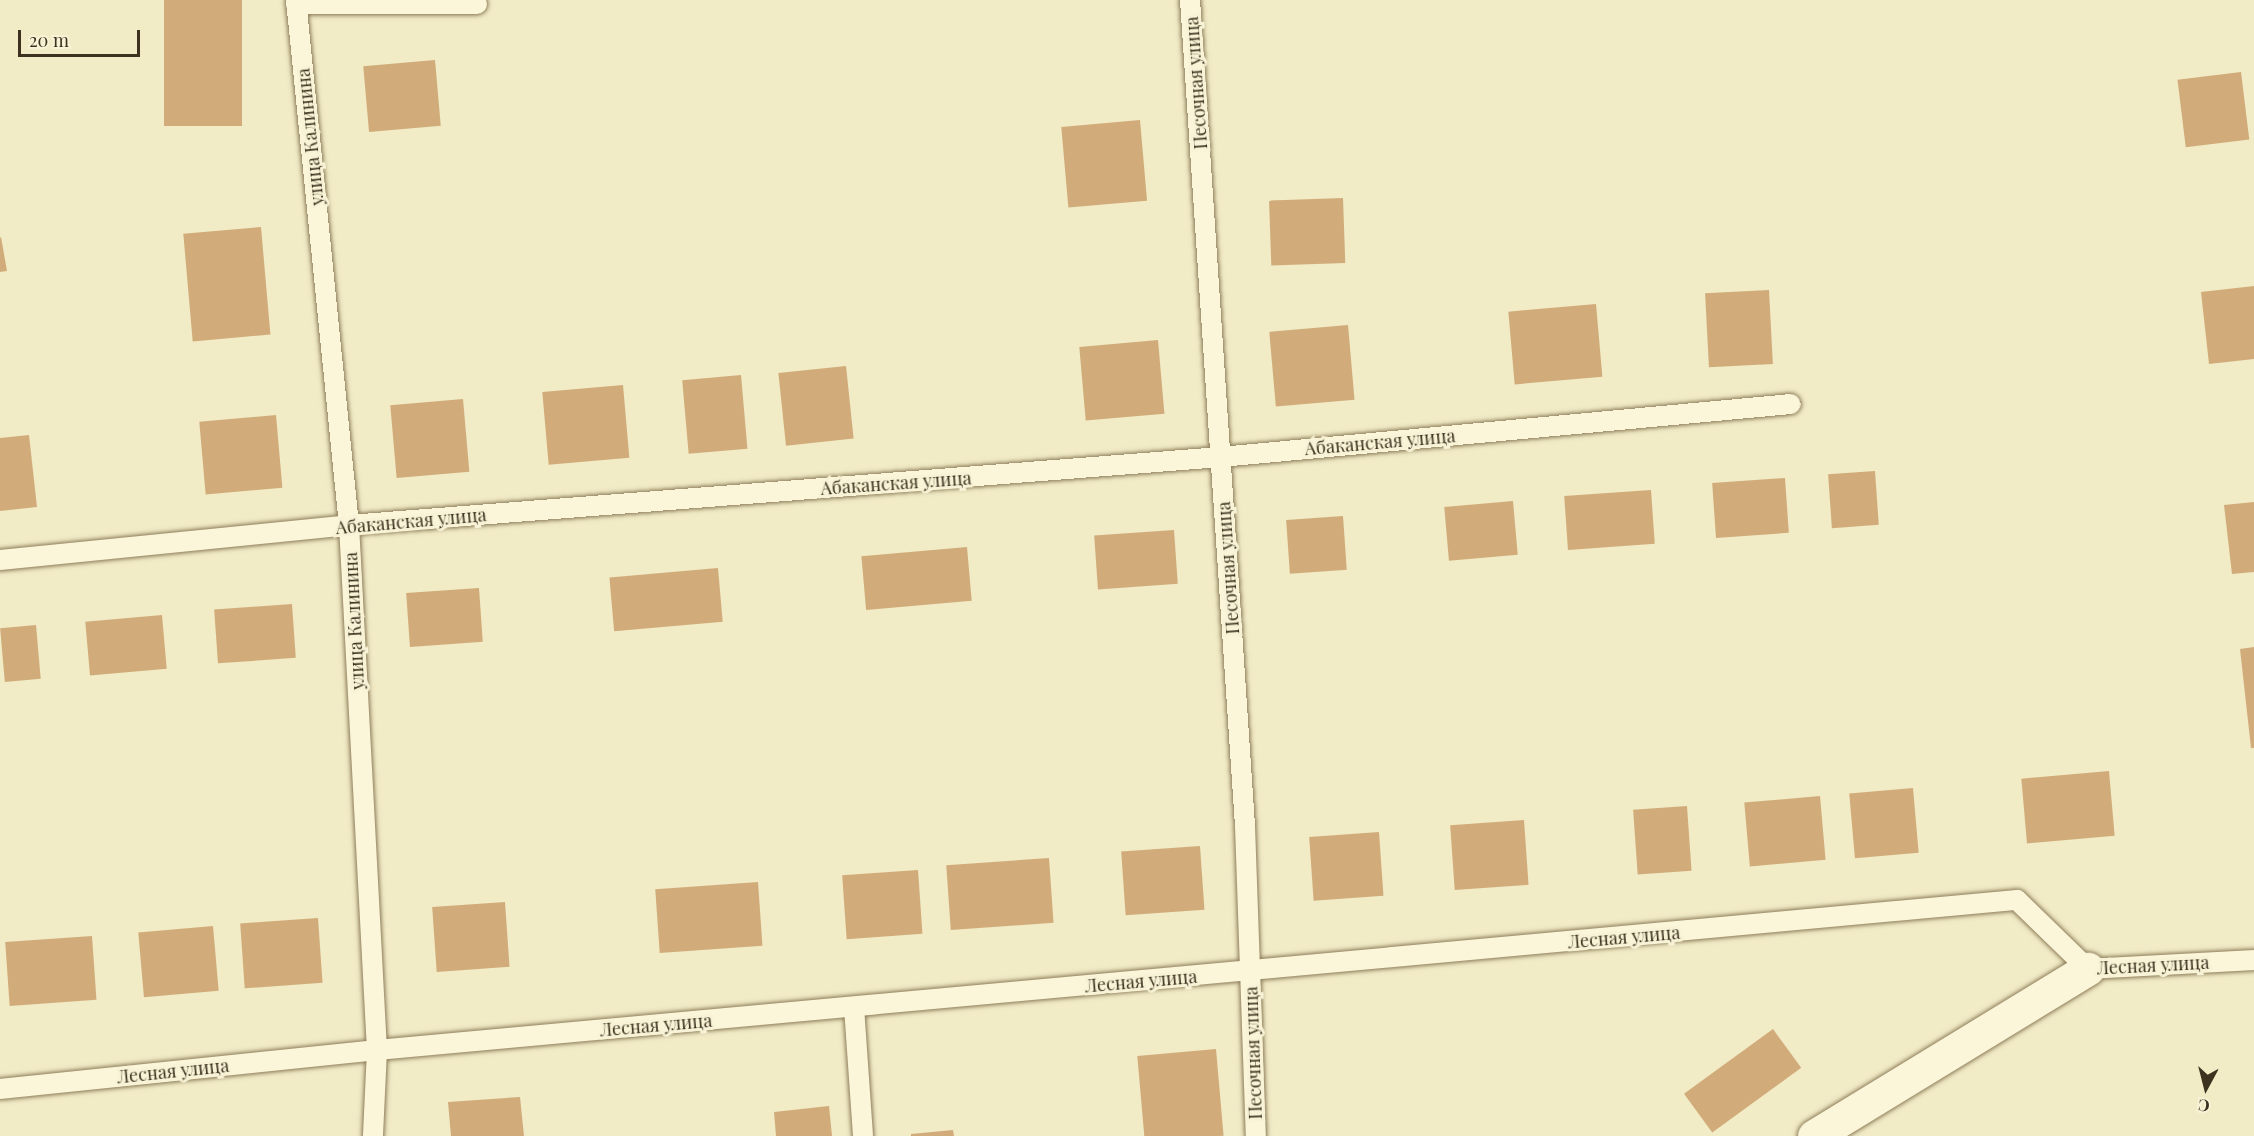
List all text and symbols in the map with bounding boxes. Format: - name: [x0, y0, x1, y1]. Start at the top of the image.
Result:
- street label: Песочная улица: [1181, 16, 1211, 150]
- scale bar: [21, 18, 142, 56]
- text: 20 m: [29, 28, 69, 52]
- street label: улица Калинина: [292, 67, 328, 207]
- street label: Абаканская улица: [1304, 425, 1456, 459]
- street label: Абаканская улица: [820, 467, 972, 499]
- street label: Песочная улица: [1213, 501, 1243, 635]
- street label: Абаканская улица: [335, 504, 487, 538]
- street label: улица Калинина: [340, 552, 368, 690]
- street label: Лесная улица: [1567, 921, 1681, 953]
- street label: Лесная улица: [2096, 951, 2210, 979]
- street label: Лесная улица: [1084, 965, 1198, 997]
- street label: Песочная улица: [1240, 986, 1266, 1120]
- street label: Лесная улица: [599, 1009, 713, 1041]
- street label: Лесная улица: [116, 1054, 230, 1088]
- north arrow: [2176, 1058, 2236, 1118]
- text: С: [2197, 1095, 2211, 1117]

